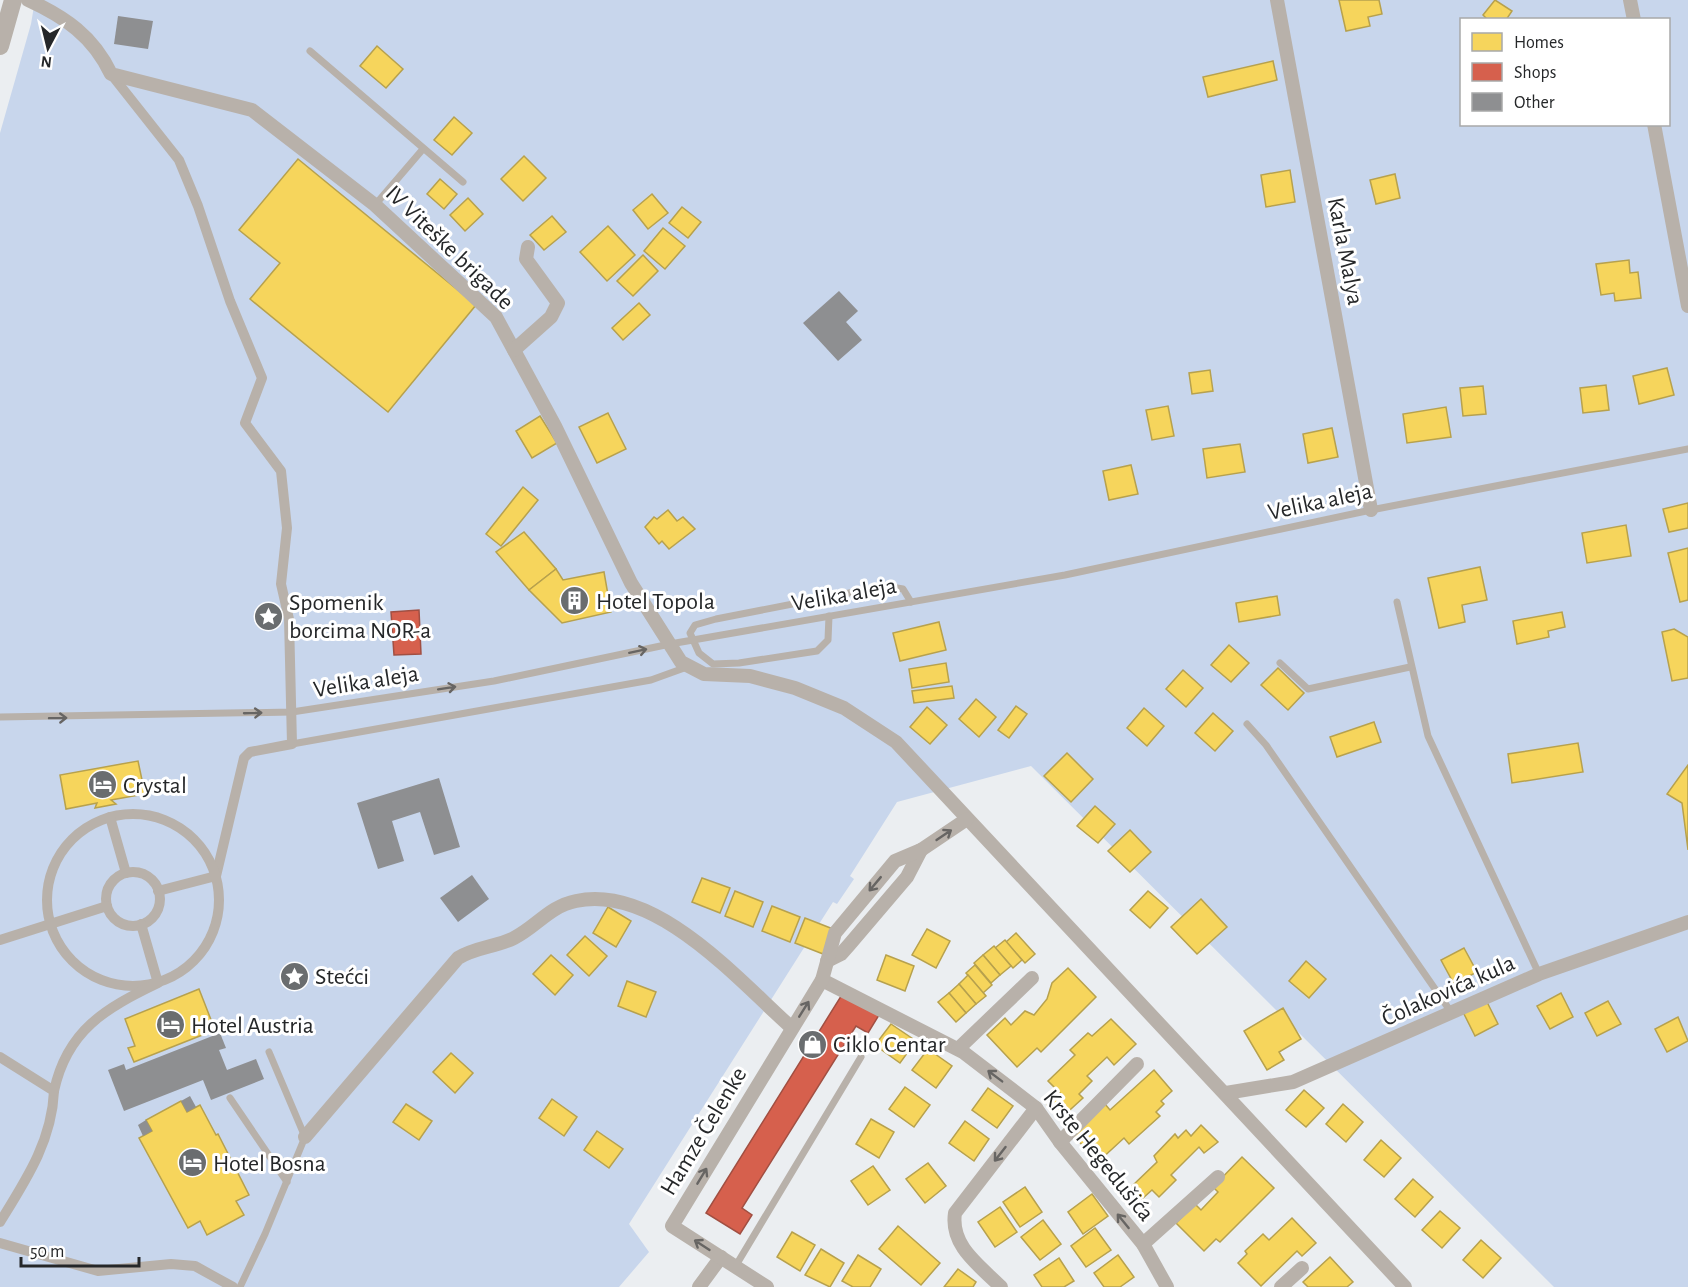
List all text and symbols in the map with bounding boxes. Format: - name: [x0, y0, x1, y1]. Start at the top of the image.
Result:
- north arrow: [18, 18, 78, 78]
- legend: [1460, 18, 1670, 126]
- text: Homes: [1514, 34, 1564, 52]
- text: N: [40, 53, 53, 71]
- text: Shops: [1514, 64, 1556, 82]
- text: Other: [1514, 94, 1555, 112]
- street label: IV Viteške brigade: [381, 181, 518, 314]
- street label: Karla Malya: [1323, 195, 1367, 307]
- street label: Velika aleja: [1266, 479, 1375, 525]
- street label: Velika aleja: [790, 574, 899, 616]
- building icon: Hotel Topola: [559, 585, 591, 617]
- place label: Hotel Topola: [596, 590, 715, 614]
- place label: Spomenik borcima NOR-a: [289, 591, 431, 643]
- place icon: Spomenik borcima NOR-a: [252, 600, 284, 632]
- one-way arrow: [628, 645, 647, 656]
- street label: Velika aleja: [312, 662, 421, 702]
- one-way arrow: [436, 682, 456, 693]
- one-way arrow: [243, 707, 263, 719]
- one-way arrow: [48, 712, 68, 723]
- hotel icon: Crystal: [86, 769, 118, 801]
- place label: Crystal: [123, 774, 187, 798]
- one-way arrow: [935, 829, 952, 841]
- one-way arrow: [869, 876, 882, 892]
- street label: Čolakovića kula: [1378, 950, 1519, 1031]
- place icon: Stećci: [278, 960, 310, 992]
- place label: Stećci: [315, 965, 369, 989]
- one-way arrow: [798, 1001, 810, 1018]
- hotel icon: Hotel Austria: [154, 1009, 186, 1041]
- place label: Hotel Austria: [191, 1014, 314, 1038]
- shop icon: Ciklo Centar: [796, 1028, 828, 1060]
- place label: Ciklo Centar: [833, 1033, 946, 1057]
- street label: Hamze Čelenke: [655, 1063, 751, 1200]
- one-way arrow: [987, 1070, 1003, 1082]
- street label: Krste Hegedušića: [1038, 1086, 1158, 1226]
- one-way arrow: [994, 1146, 1007, 1162]
- hotel icon: Hotel Bosna: [176, 1147, 208, 1179]
- place label: Hotel Bosna: [213, 1152, 326, 1176]
- one-way arrow: [697, 1168, 709, 1185]
- one-way arrow: [1117, 1213, 1130, 1229]
- scale bar: [21, 1230, 140, 1268]
- one-way arrow: [694, 1239, 710, 1251]
- text: 50 m: [30, 1243, 64, 1261]

